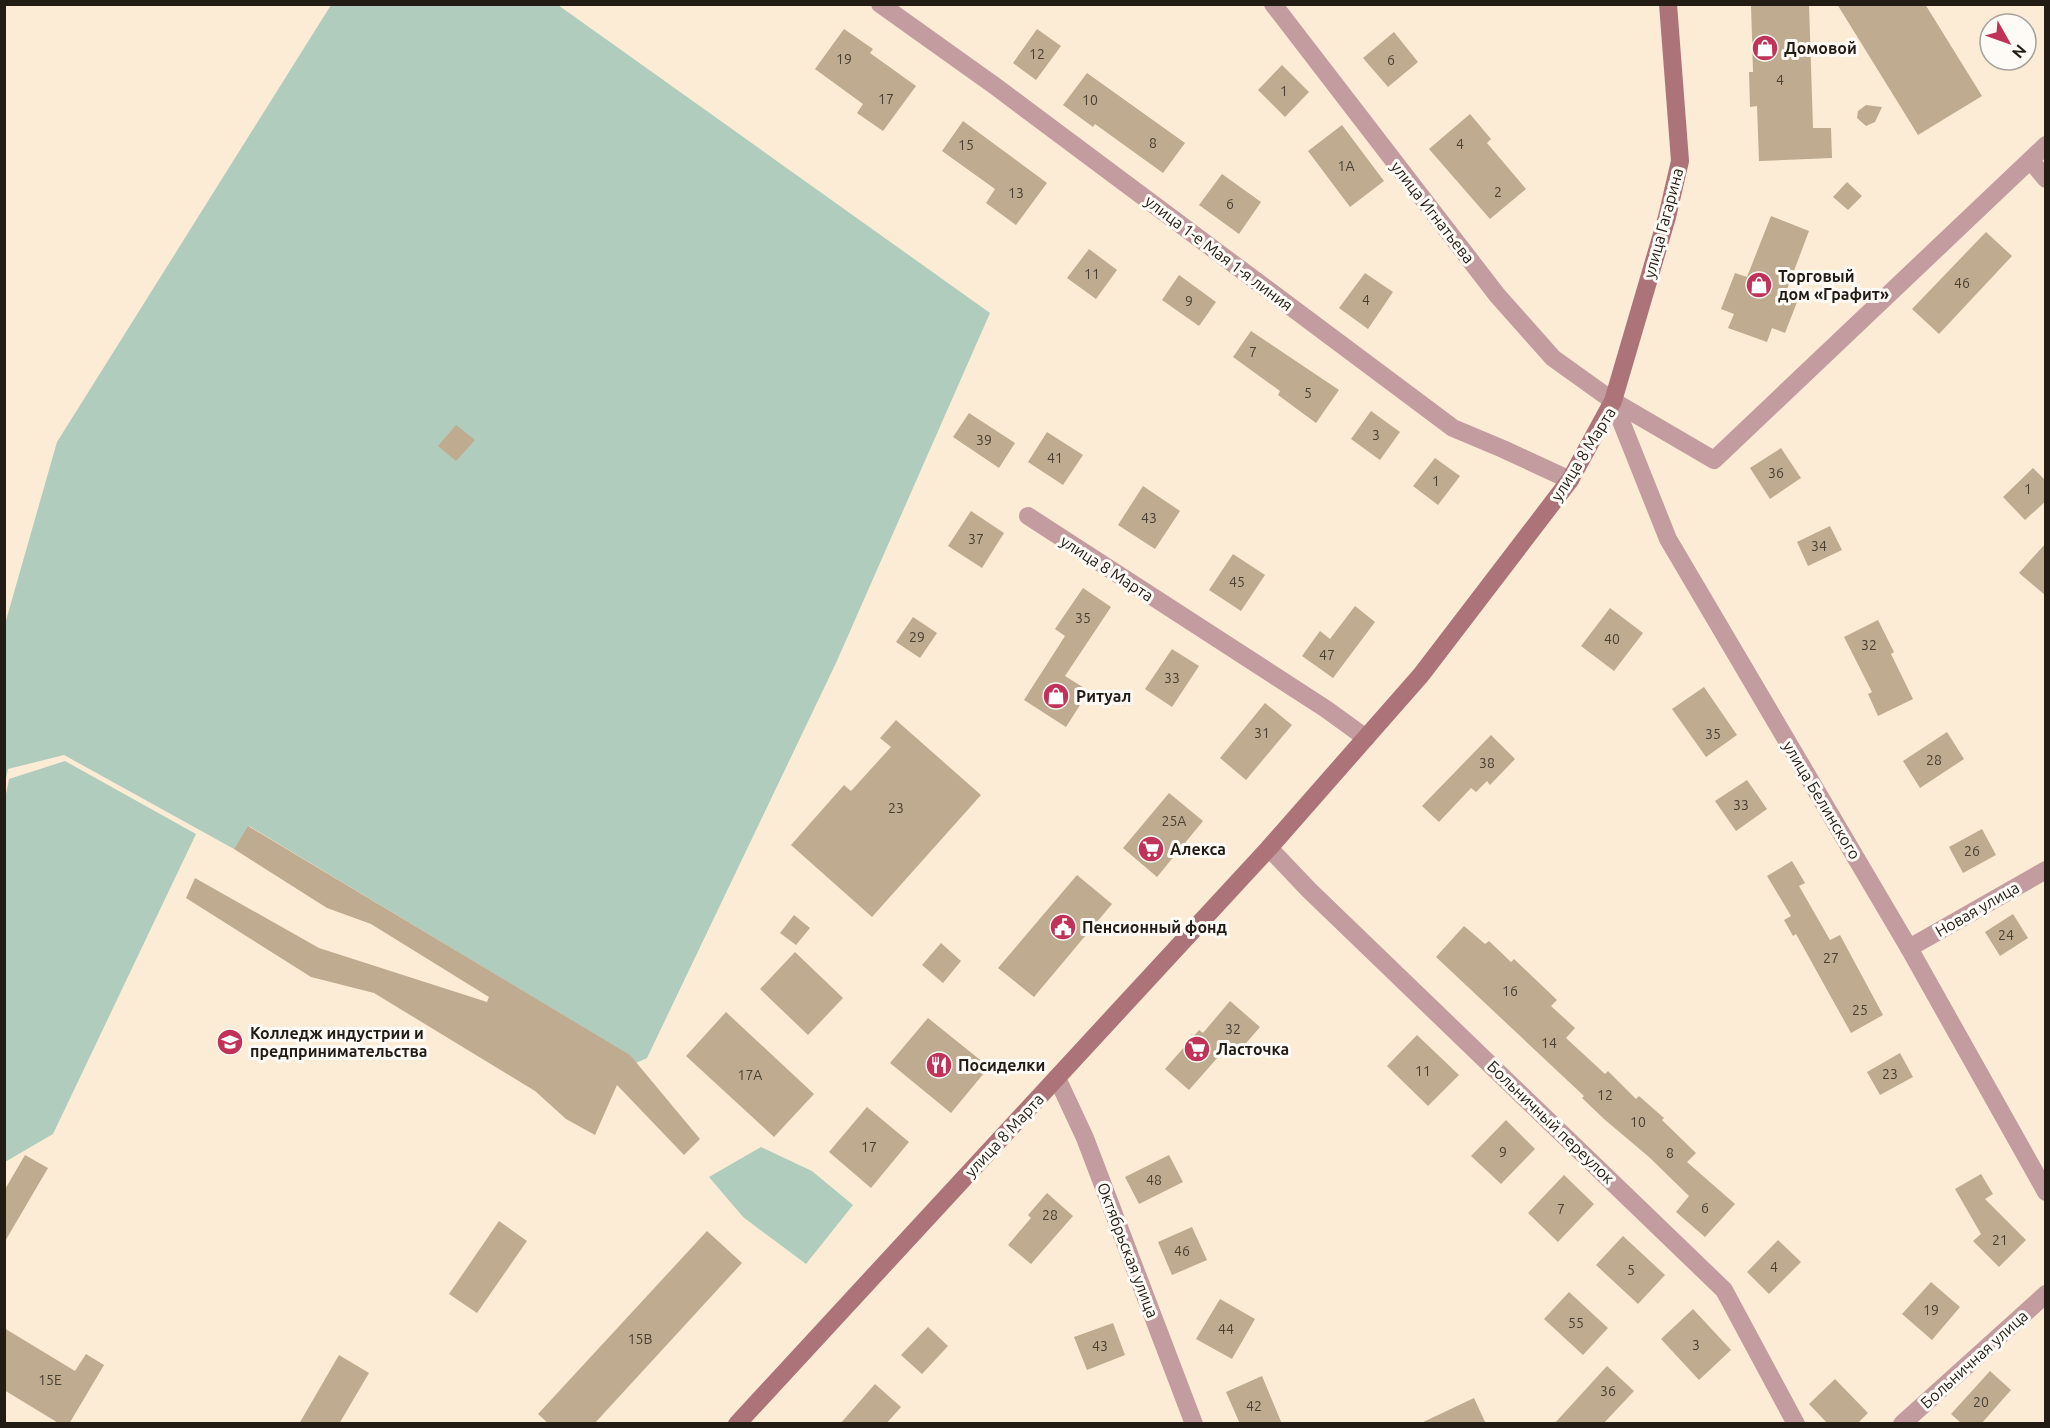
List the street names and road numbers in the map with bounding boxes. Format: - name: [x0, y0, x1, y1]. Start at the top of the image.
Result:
- street label: улица Игнатьева: [1388, 158, 1478, 266]
- street label: улица Гагарина: [1640, 166, 1686, 280]
- street label: улица 1-е Мая 1-я линия: [1142, 192, 1296, 314]
- street label: улица 8 Марта: [1547, 404, 1619, 504]
- street label: улица 8 Марта: [1057, 531, 1157, 605]
- street label: улица Белинского: [1780, 738, 1864, 862]
- street label: Новая улица: [1932, 878, 2022, 940]
- street label: Больничный переулок: [1484, 1057, 1618, 1187]
- street label: улица 8 Марта: [961, 1090, 1047, 1180]
- street label: Октябрьская улица: [1094, 1180, 1162, 1320]
- street label: Больничная улица: [1917, 1306, 2031, 1412]

